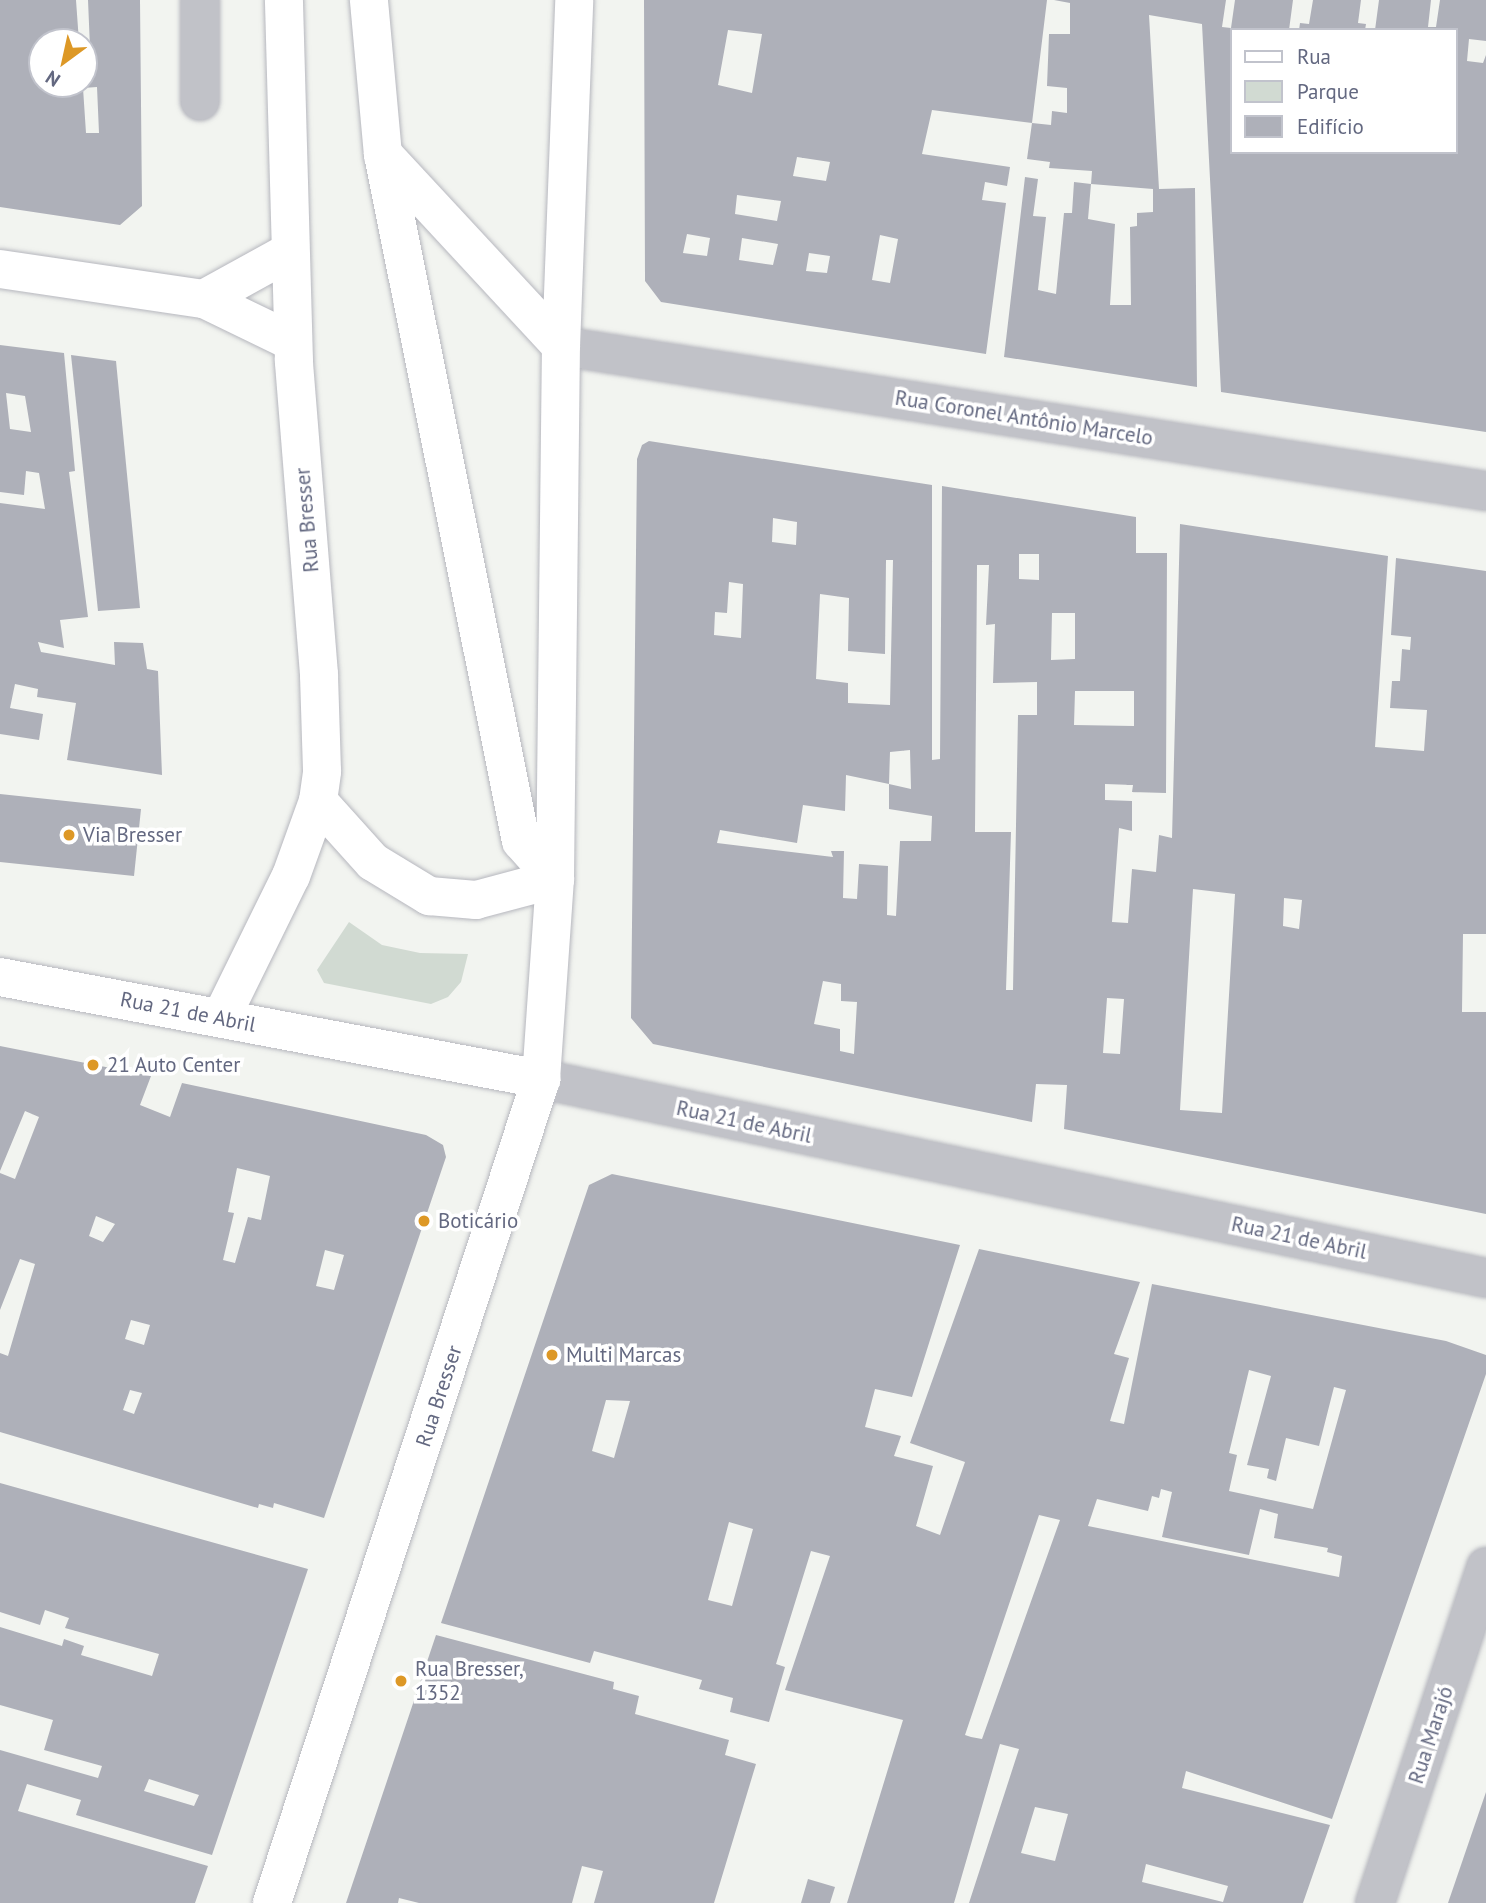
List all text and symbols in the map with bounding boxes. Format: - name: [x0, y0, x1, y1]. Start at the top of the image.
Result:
- north arrow: [28, 28, 98, 98]
- legend: [1230, 28, 1458, 154]
- text: Rua: [1297, 43, 1331, 70]
- text: N: [41, 65, 64, 92]
- text: Parque: [1297, 78, 1359, 105]
- text: Edifício: [1297, 113, 1364, 140]
- street label: Rua Coronel Antônio Marcelo: [893, 385, 1155, 451]
- street label: Rua Bresser: [290, 467, 324, 573]
- place label: Via Bresser: [83, 822, 182, 848]
- marker: Via Bresser: [61, 827, 77, 843]
- street label: Rua 21 de Abril: [118, 986, 258, 1038]
- place label: 21 Auto Center: [107, 1052, 241, 1078]
- marker: 21 Auto Center: [85, 1057, 101, 1073]
- street label: Rua 21 de Abril: [674, 1095, 814, 1149]
- place label: Boticário: [438, 1208, 518, 1234]
- street label: Rua 21 de Abril: [1229, 1211, 1369, 1265]
- marker: Boticário: [416, 1213, 432, 1229]
- street label: Rua Bresser: [411, 1342, 467, 1450]
- place label: Multi Marcas: [566, 1342, 681, 1368]
- marker: Multi Marcas: [544, 1347, 560, 1363]
- place label: Rua Bresser, 1352: [415, 1656, 524, 1706]
- marker: Rua Bresser, 1352: [393, 1673, 409, 1689]
- street label: Rua Marajó: [1403, 1683, 1459, 1787]

